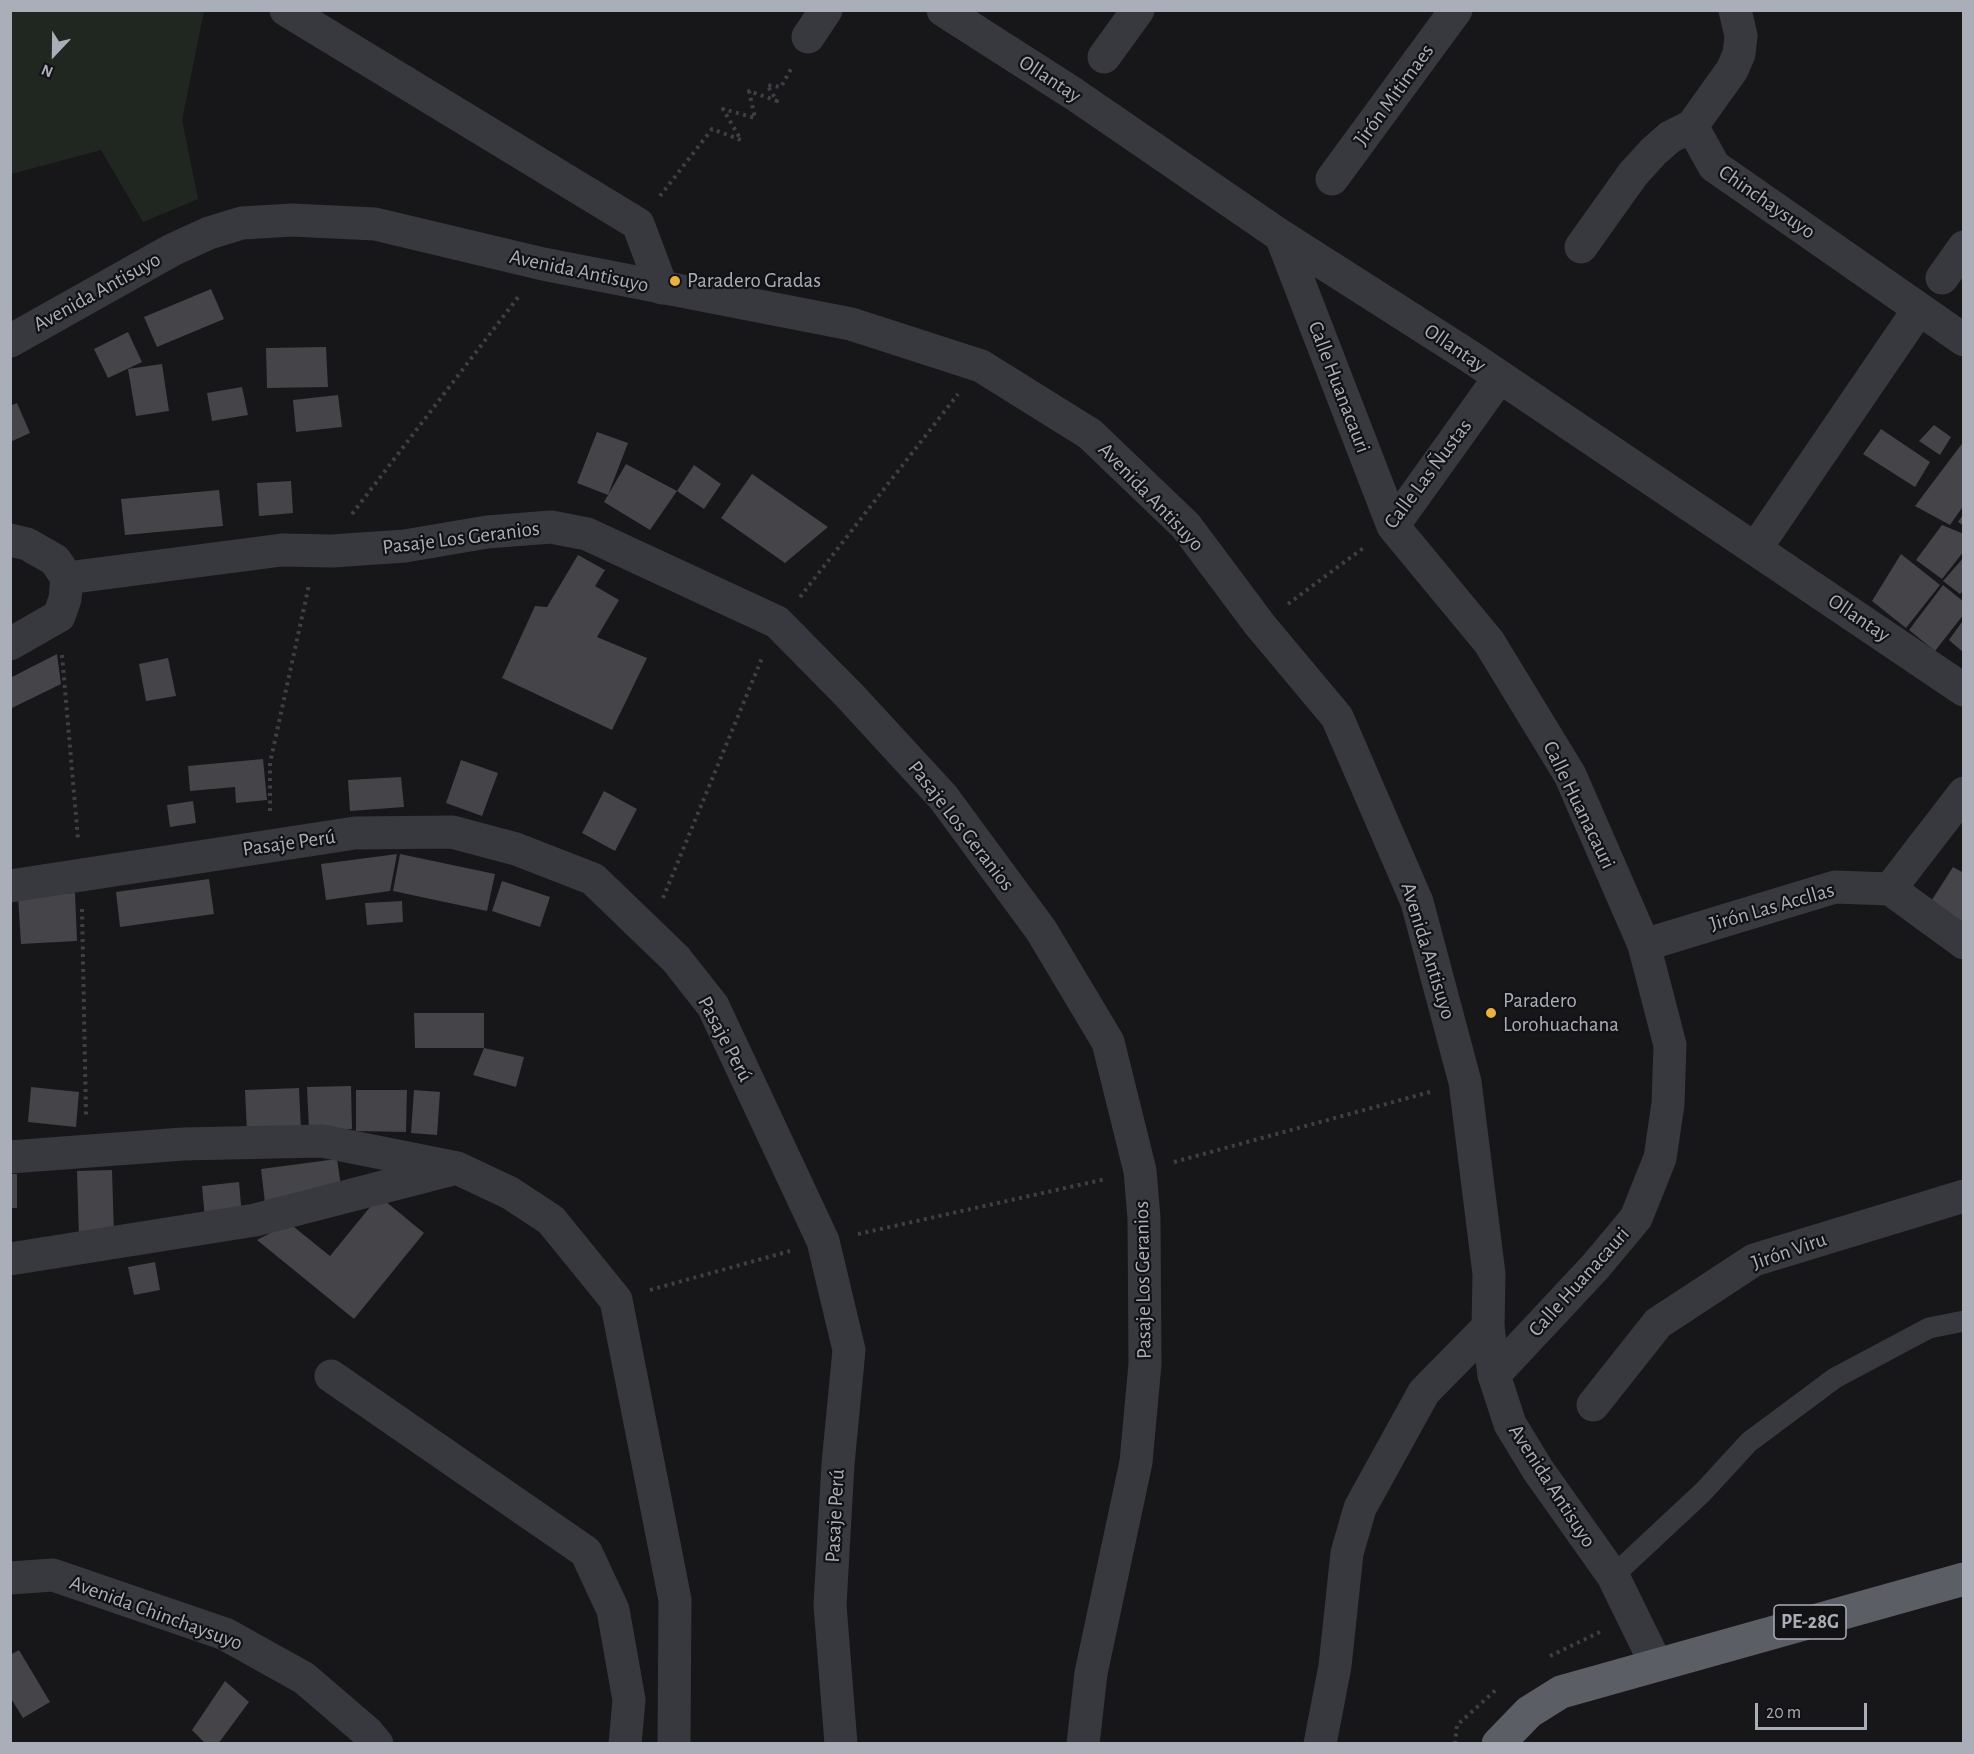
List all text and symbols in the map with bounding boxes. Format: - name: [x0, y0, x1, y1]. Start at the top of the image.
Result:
- north arrow: [24, 24, 84, 84]
- street label: Jirón Mitimaes: [1349, 39, 1439, 151]
- street label: Ollantay: [1014, 50, 1086, 108]
- text: N: [39, 61, 55, 80]
- street label: Chinchaysuyo: [1714, 159, 1820, 245]
- street label: Avenida Antisuyo: [507, 244, 651, 298]
- street label: Avenida Antisuyo: [29, 247, 165, 337]
- place label: Paradero Gradas: [687, 268, 821, 294]
- marker: Paradero Gradas: [668, 274, 682, 288]
- street label: Calle Huanacauri: [1302, 318, 1376, 456]
- street label: Ollantay: [1419, 318, 1491, 378]
- street label: Calle Las Ñustas: [1379, 414, 1477, 534]
- street label: Avenida Antisuyo: [1093, 437, 1209, 557]
- street label: Pasaje Los Geranios: [381, 516, 541, 560]
- street label: Ollantay: [1823, 588, 1895, 648]
- street label: Calle Huanacauri: [1537, 737, 1621, 873]
- street label: Pasaje Los Geranios: [902, 756, 1020, 896]
- street label: Pasaje Perú: [241, 824, 337, 862]
- street label: Jirón Las Accllas: [1707, 877, 1837, 937]
- street label: Avenida Antisuyo: [1395, 880, 1461, 1022]
- place label: Paradero Lorohuachana: [1503, 988, 1619, 1038]
- street label: Pasaje Perú: [692, 992, 758, 1086]
- marker: Paradero Lorohuachana: [1484, 1006, 1498, 1020]
- street label: Pasaje Los Geranios: [1129, 1201, 1157, 1359]
- street label: Calle Huanacauri: [1523, 1222, 1635, 1342]
- street label: Jirón Viru: [1748, 1227, 1830, 1275]
- street label: Avenida Antisuyo: [1503, 1420, 1601, 1552]
- street label: Pasaje Perú: [820, 1469, 850, 1563]
- street label: Avenida Chinchaysuyo: [66, 1570, 246, 1656]
- road number: PE-28G: [1774, 1605, 1846, 1639]
- scale bar: [1758, 1691, 1870, 1729]
- text: 20 m: [1766, 1704, 1801, 1722]

